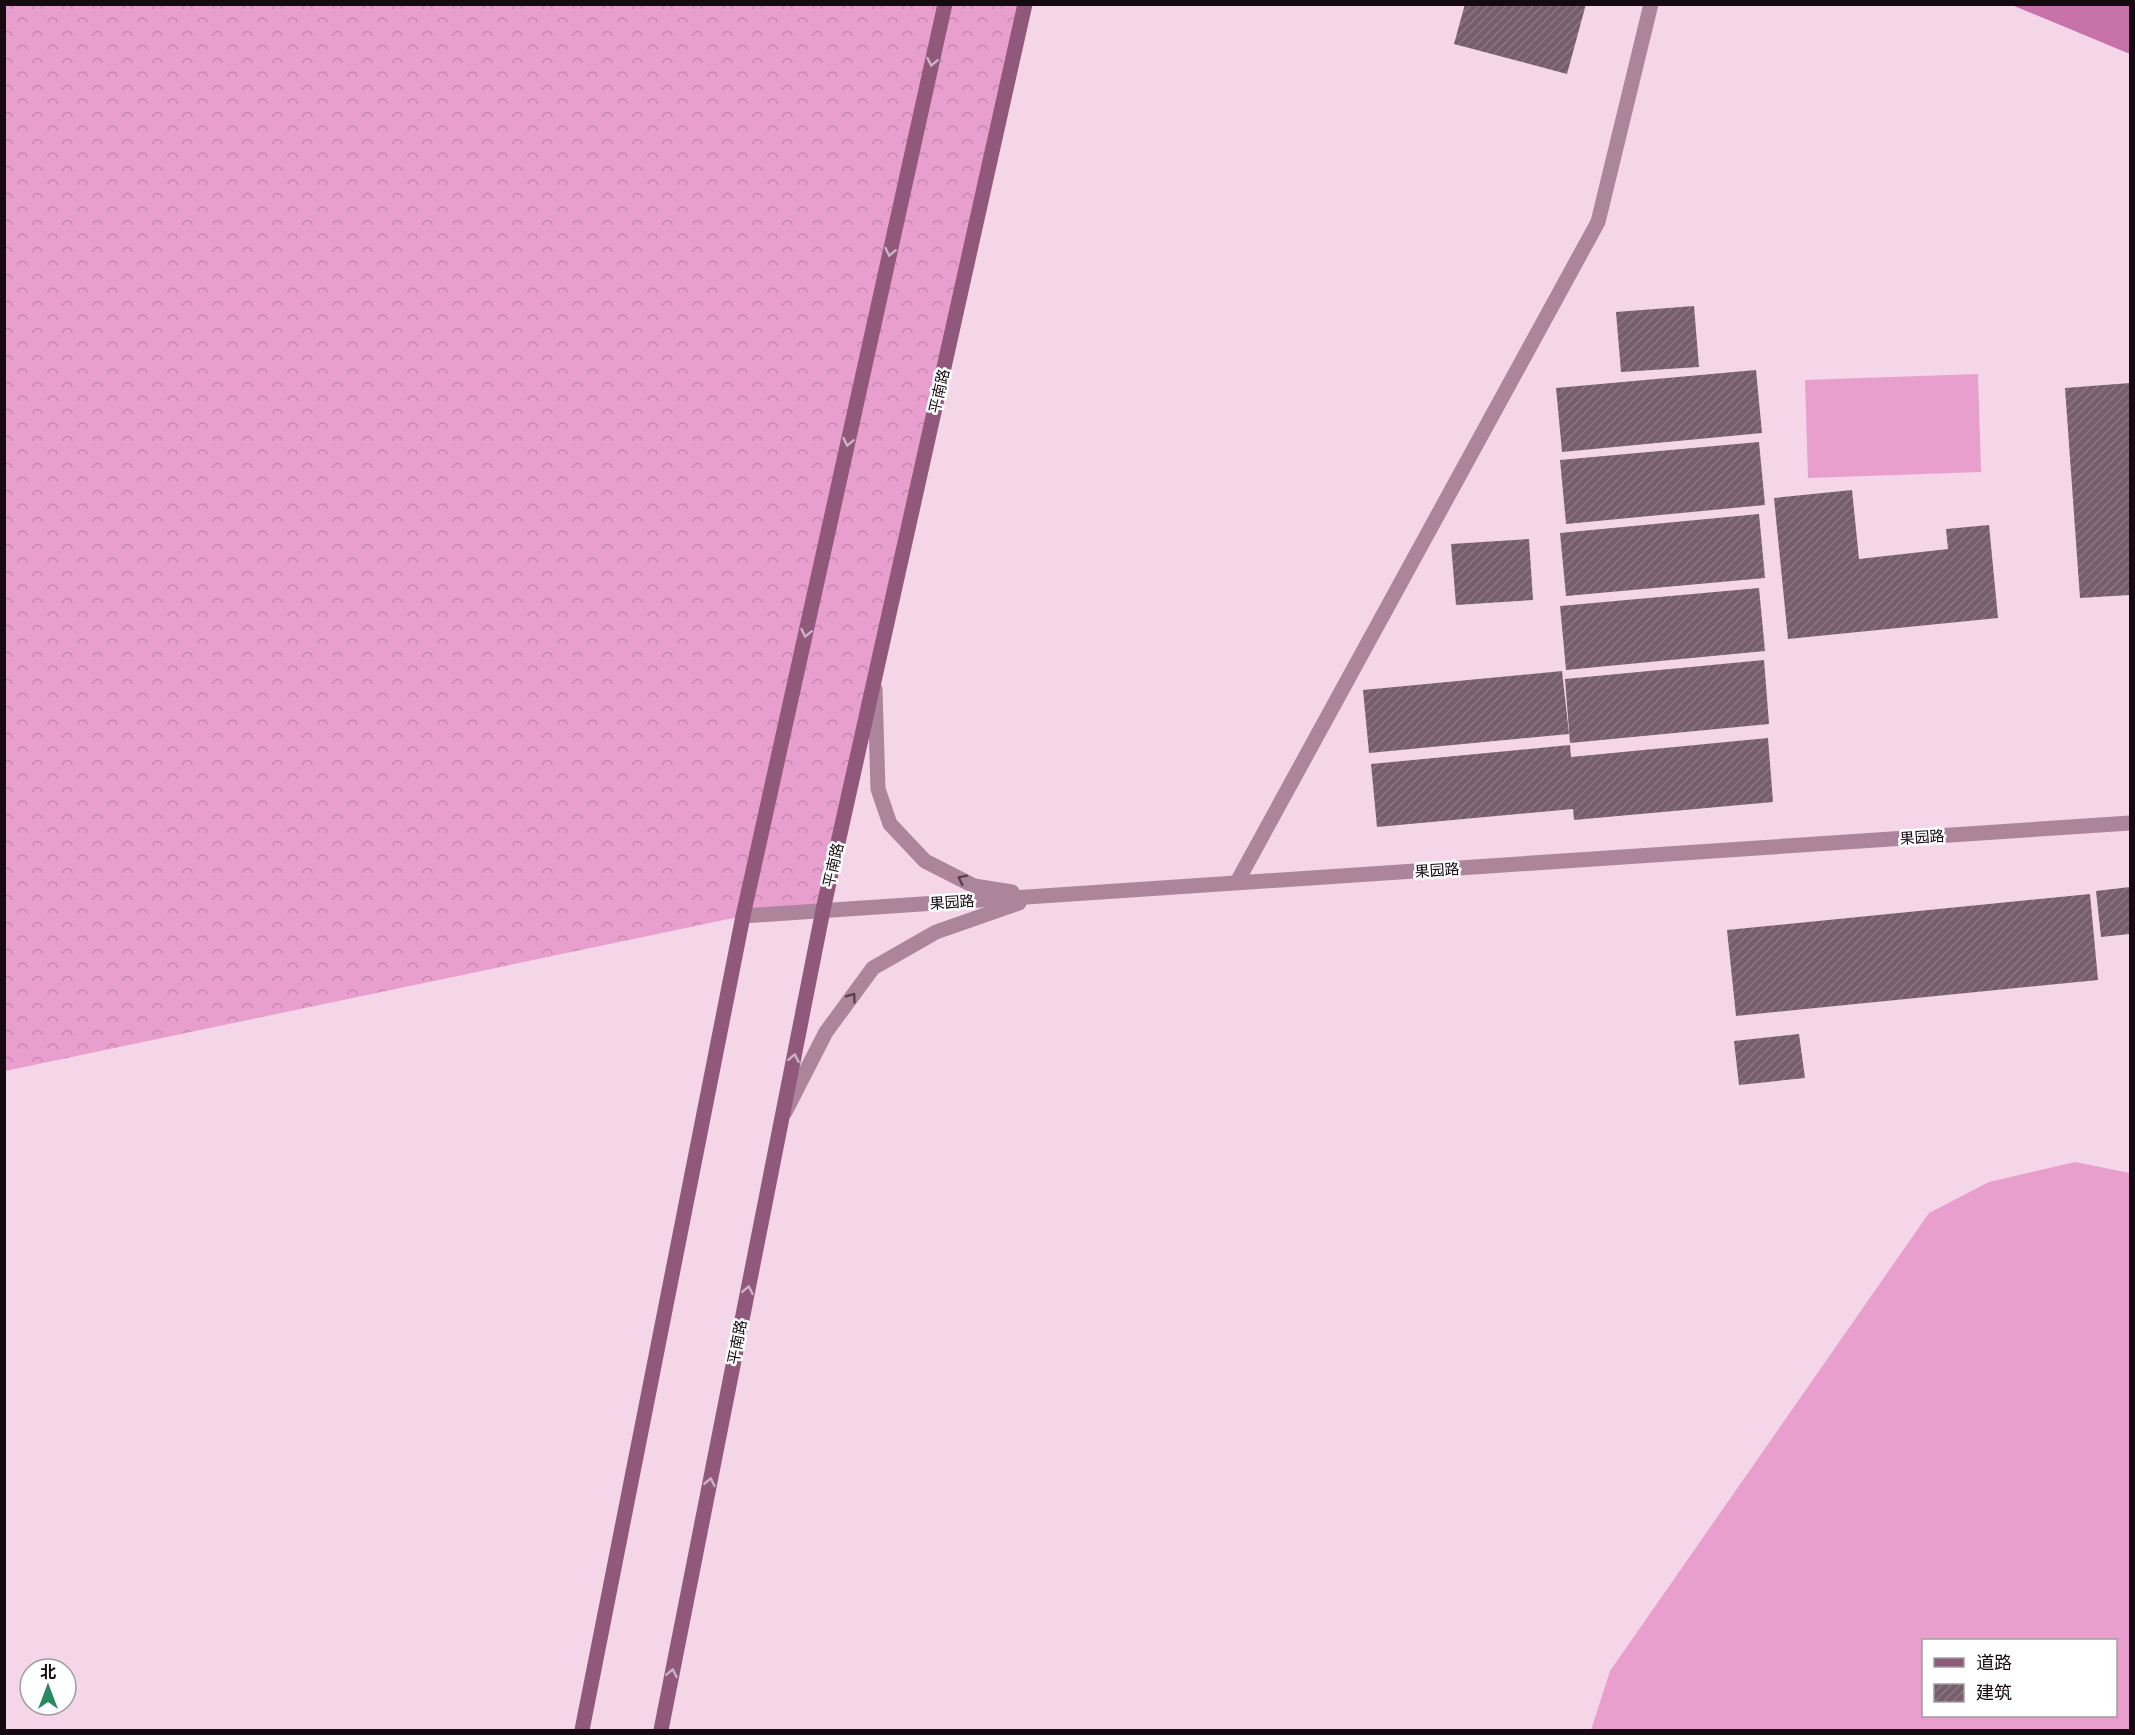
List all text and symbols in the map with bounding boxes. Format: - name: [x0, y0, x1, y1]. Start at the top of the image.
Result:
- one-way arrow: [926, 56, 939, 66]
- one-way arrow: [884, 247, 897, 257]
- street label: 平南路: [926, 367, 952, 415]
- one-way arrow: [842, 437, 855, 447]
- one-way arrow: [800, 628, 813, 638]
- street label: 果园路: [1899, 827, 1945, 847]
- street label: 平南路: [820, 841, 846, 889]
- street label: 果园路: [1414, 860, 1460, 880]
- one-way arrow: [957, 875, 968, 887]
- street label: 果园路: [929, 892, 975, 912]
- one-way arrow: [845, 992, 856, 1003]
- one-way arrow: [787, 1053, 800, 1063]
- one-way arrow: [741, 1286, 754, 1296]
- street label: 平南路: [724, 1318, 750, 1366]
- one-way arrow: [703, 1477, 716, 1487]
- legend: [1922, 1639, 2117, 1717]
- text: 道路: [1976, 1653, 2012, 1673]
- north arrow: [18, 1657, 78, 1717]
- text: 北: [40, 1664, 56, 1681]
- one-way arrow: [665, 1668, 678, 1678]
- text: 建筑: [1976, 1683, 2012, 1703]

